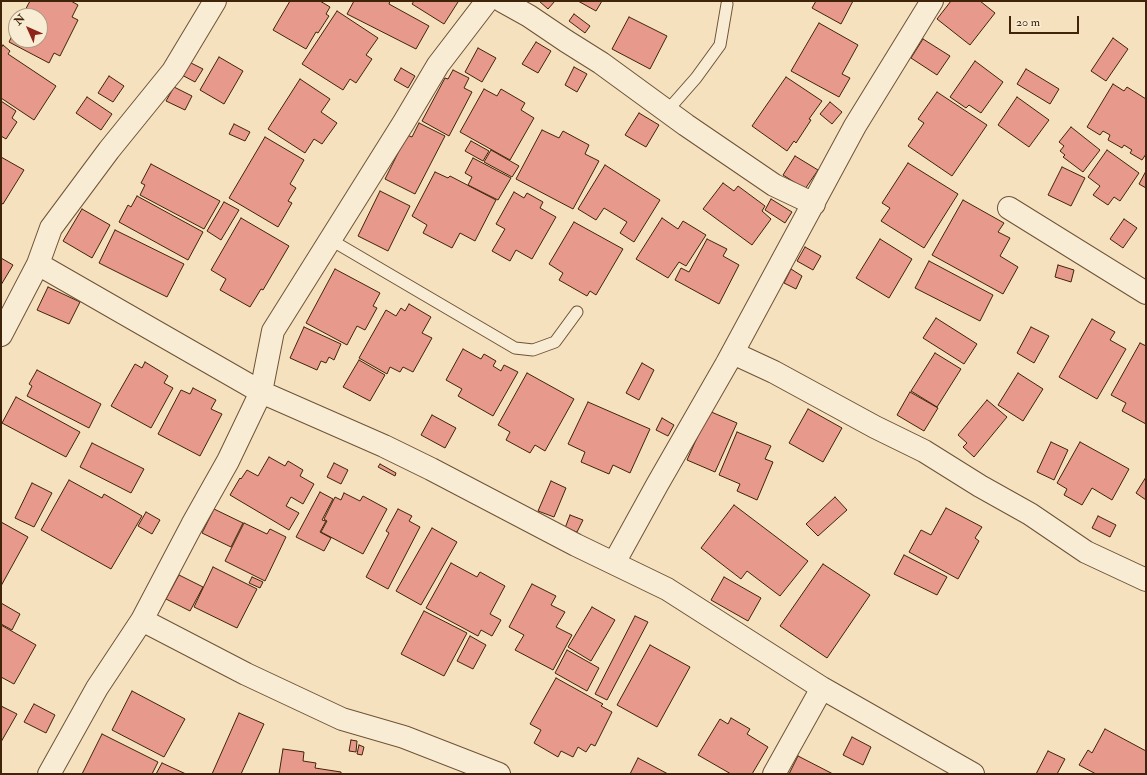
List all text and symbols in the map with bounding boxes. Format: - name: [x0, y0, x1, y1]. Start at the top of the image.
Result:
- north arrow: [8, 8, 48, 48]
- scale bar: [1011, 8, 1081, 34]
- text: N: [12, 12, 28, 28]
- text: 20 m: [1016, 15, 1040, 30]

